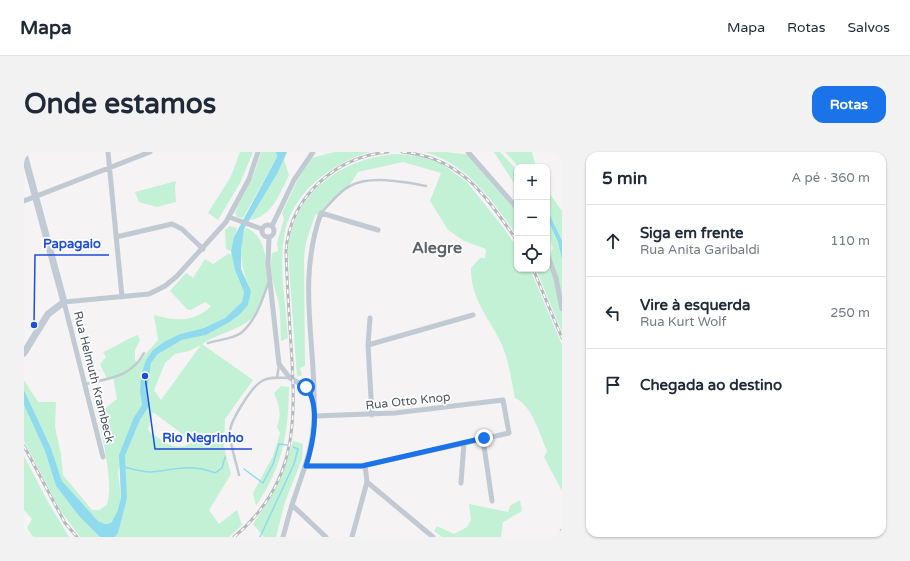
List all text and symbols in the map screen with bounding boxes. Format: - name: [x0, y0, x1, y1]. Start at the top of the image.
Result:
- text: Mapa: [20, 17, 72, 39]
- text: Mapa: [727, 19, 765, 36]
- text: Rotas: [787, 19, 825, 36]
- text: Salvos: [847, 19, 890, 36]
- button: Rotas: [812, 86, 886, 123]
- text: Onde estamos: [24, 87, 216, 121]
- map controls: [514, 164, 550, 272]
- button: +: [514, 164, 550, 200]
- text: 5 min: [602, 168, 647, 189]
- text: A pé · 360 m: [791, 170, 870, 186]
- button: −: [514, 200, 550, 236]
- text: Siga em frente: [640, 224, 744, 242]
- callout: Papagaio: [35, 230, 109, 255]
- icon: ahead: [602, 230, 624, 252]
- text: 110 m: [830, 233, 870, 249]
- text: Papagaio: [43, 236, 101, 252]
- button: locate: [514, 236, 550, 272]
- district label: Alegre: [412, 238, 462, 258]
- text: Rua Anita Garibaldi: [640, 242, 760, 258]
- text: Vire à esquerda: [640, 296, 750, 314]
- icon: left: [602, 302, 624, 324]
- text: 250 m: [830, 305, 870, 321]
- street label: Rua Helmuth Krambeck: [71, 310, 117, 445]
- text: Rua Kurt Wolf: [640, 314, 726, 330]
- icon: arrive: [602, 374, 624, 396]
- text: Chegada ao destino: [640, 376, 782, 394]
- route start: [297, 378, 315, 396]
- street label: Rua Otto Knop: [365, 390, 451, 412]
- callout: Rio Negrinho: [155, 424, 252, 449]
- route end: [475, 429, 493, 447]
- text: Rio Negrinho: [162, 430, 244, 446]

